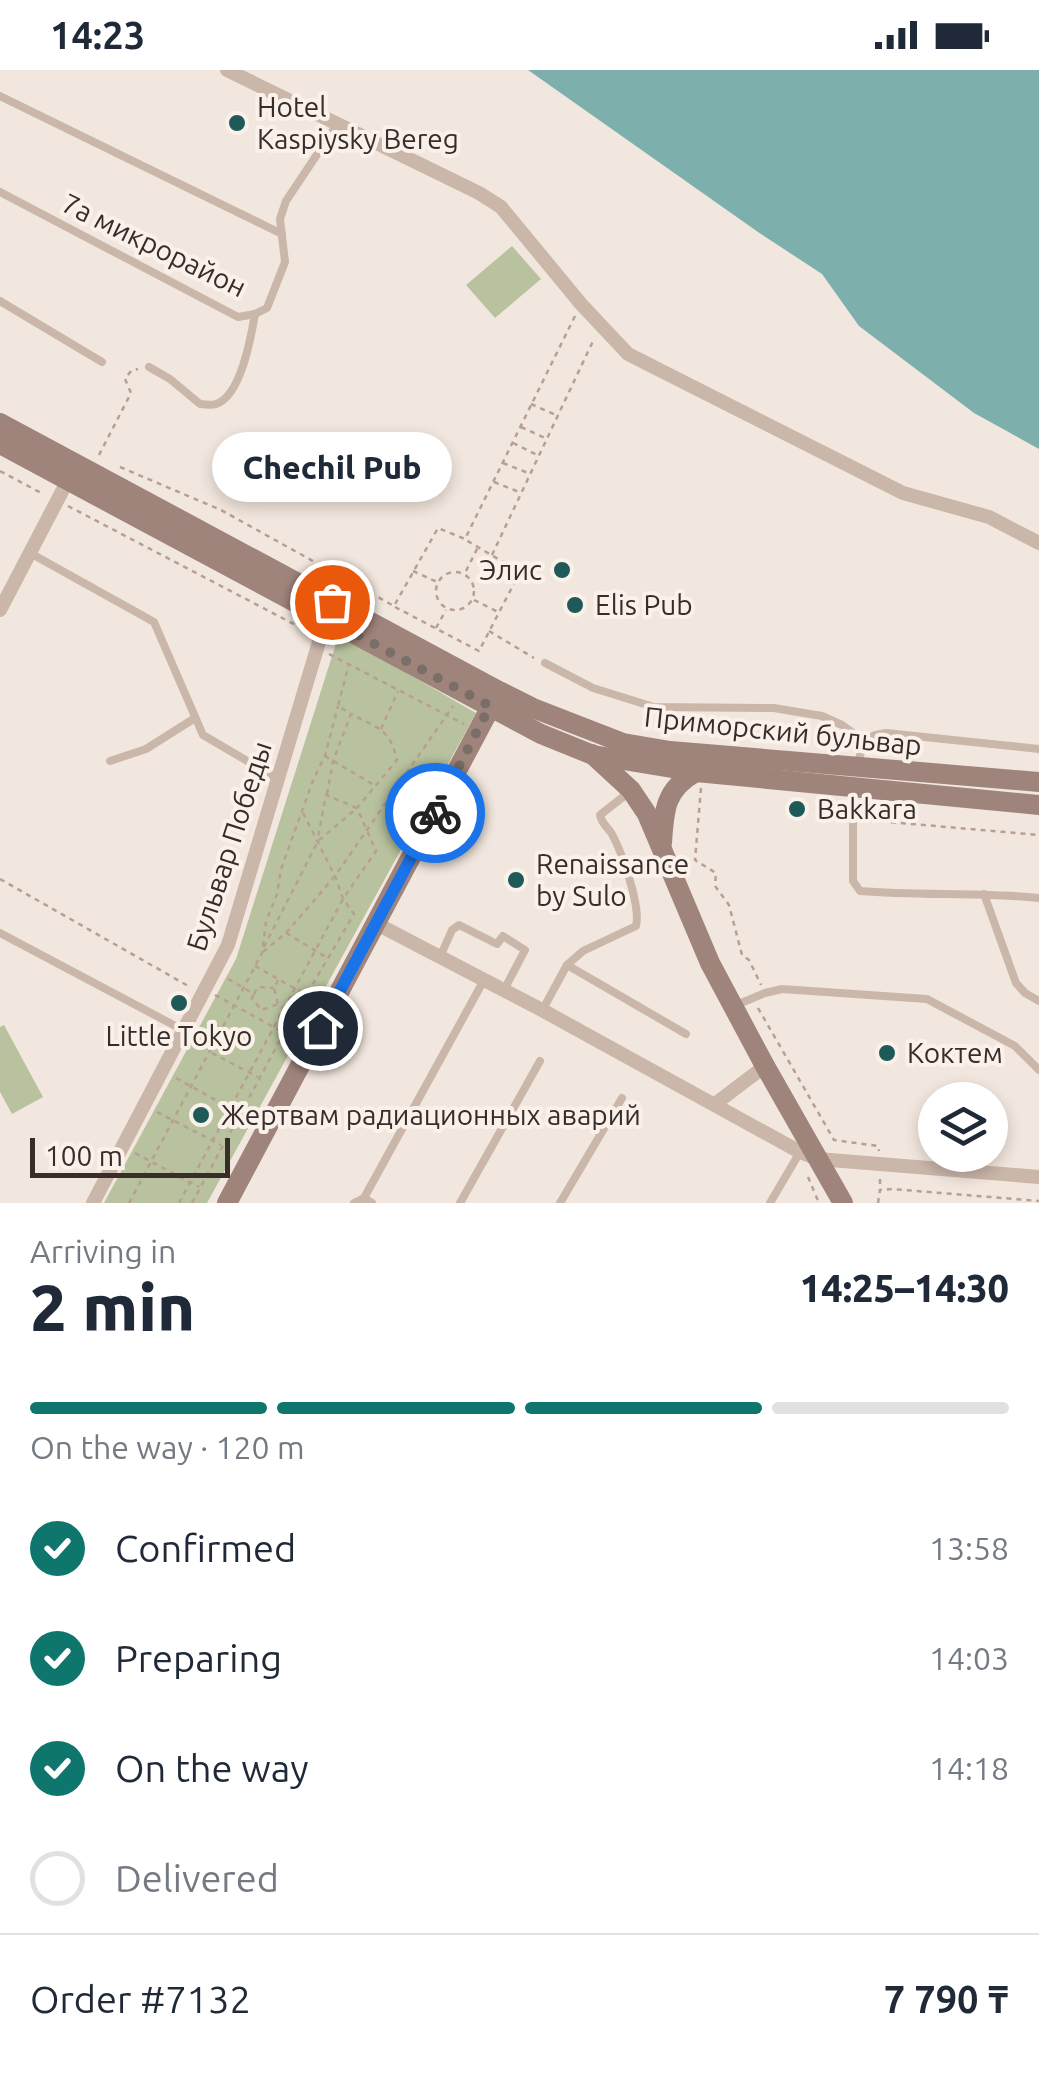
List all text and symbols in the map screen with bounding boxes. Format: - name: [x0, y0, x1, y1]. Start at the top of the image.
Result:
- text: 14:23: [50, 14, 145, 56]
- place label: Hotel Kaspiysky Bereg: [257, 91, 459, 154]
- marker: Hotel Kaspiysky Bereg: [226, 112, 248, 134]
- street label: 7а микрорайон: [57, 187, 251, 302]
- callout: Chechil Pub: [212, 432, 452, 502]
- text: Chechil Pub: [243, 449, 421, 485]
- place label: Элис: [479, 554, 542, 585]
- marker: Элис: [551, 559, 573, 581]
- pin: [290, 560, 375, 645]
- icon: bag: [305, 575, 360, 630]
- place label: Elis Pub: [595, 589, 693, 620]
- marker: Elis Pub: [564, 594, 586, 616]
- street label: Приморский бульвар: [643, 701, 923, 760]
- street label: Бульвар Победы: [180, 737, 277, 955]
- courier: [385, 763, 485, 863]
- icon: bike: [408, 786, 463, 841]
- place label: Bakkara: [817, 793, 917, 824]
- marker: Bakkara: [786, 798, 808, 820]
- place label: Renaissance by Sulo: [536, 848, 689, 911]
- marker: Renaissance by Sulo: [505, 869, 527, 891]
- pin: [278, 986, 363, 1071]
- marker: Little Tokyo: [168, 992, 190, 1014]
- icon: home: [293, 1001, 348, 1056]
- place label: Little Tokyo: [106, 1020, 252, 1051]
- place label: Коктем: [907, 1037, 1003, 1068]
- marker: Коктем: [876, 1042, 898, 1064]
- map controls: [918, 1082, 1008, 1172]
- button: layers: [918, 1082, 1008, 1172]
- place label: Жертвам радиационных аварий: [221, 1099, 641, 1130]
- marker: Жертвам радиационных аварий: [190, 1104, 212, 1126]
- scale bar: [30, 1133, 230, 1178]
- text: 100 m: [45, 1140, 123, 1171]
- text: Arriving in: [30, 1233, 176, 1269]
- text: 14:25–14:30: [800, 1267, 1009, 1309]
- text: 2 min: [30, 1270, 195, 1343]
- text: On the way · 120 m: [30, 1429, 305, 1465]
- icon: check: [30, 1521, 85, 1576]
- text: Confirmed: [115, 1527, 296, 1569]
- text: 13:58: [929, 1530, 1009, 1566]
- icon: check: [30, 1631, 85, 1686]
- text: Preparing: [115, 1637, 282, 1679]
- text: 14:03: [929, 1640, 1009, 1676]
- icon: check: [30, 1741, 85, 1796]
- text: On the way: [115, 1747, 308, 1789]
- text: 14:18: [929, 1750, 1009, 1786]
- text: Delivered: [115, 1857, 279, 1899]
- text: Order #7132: [30, 1978, 251, 2020]
- text: 7 790 ₸: [884, 1978, 1009, 2020]

